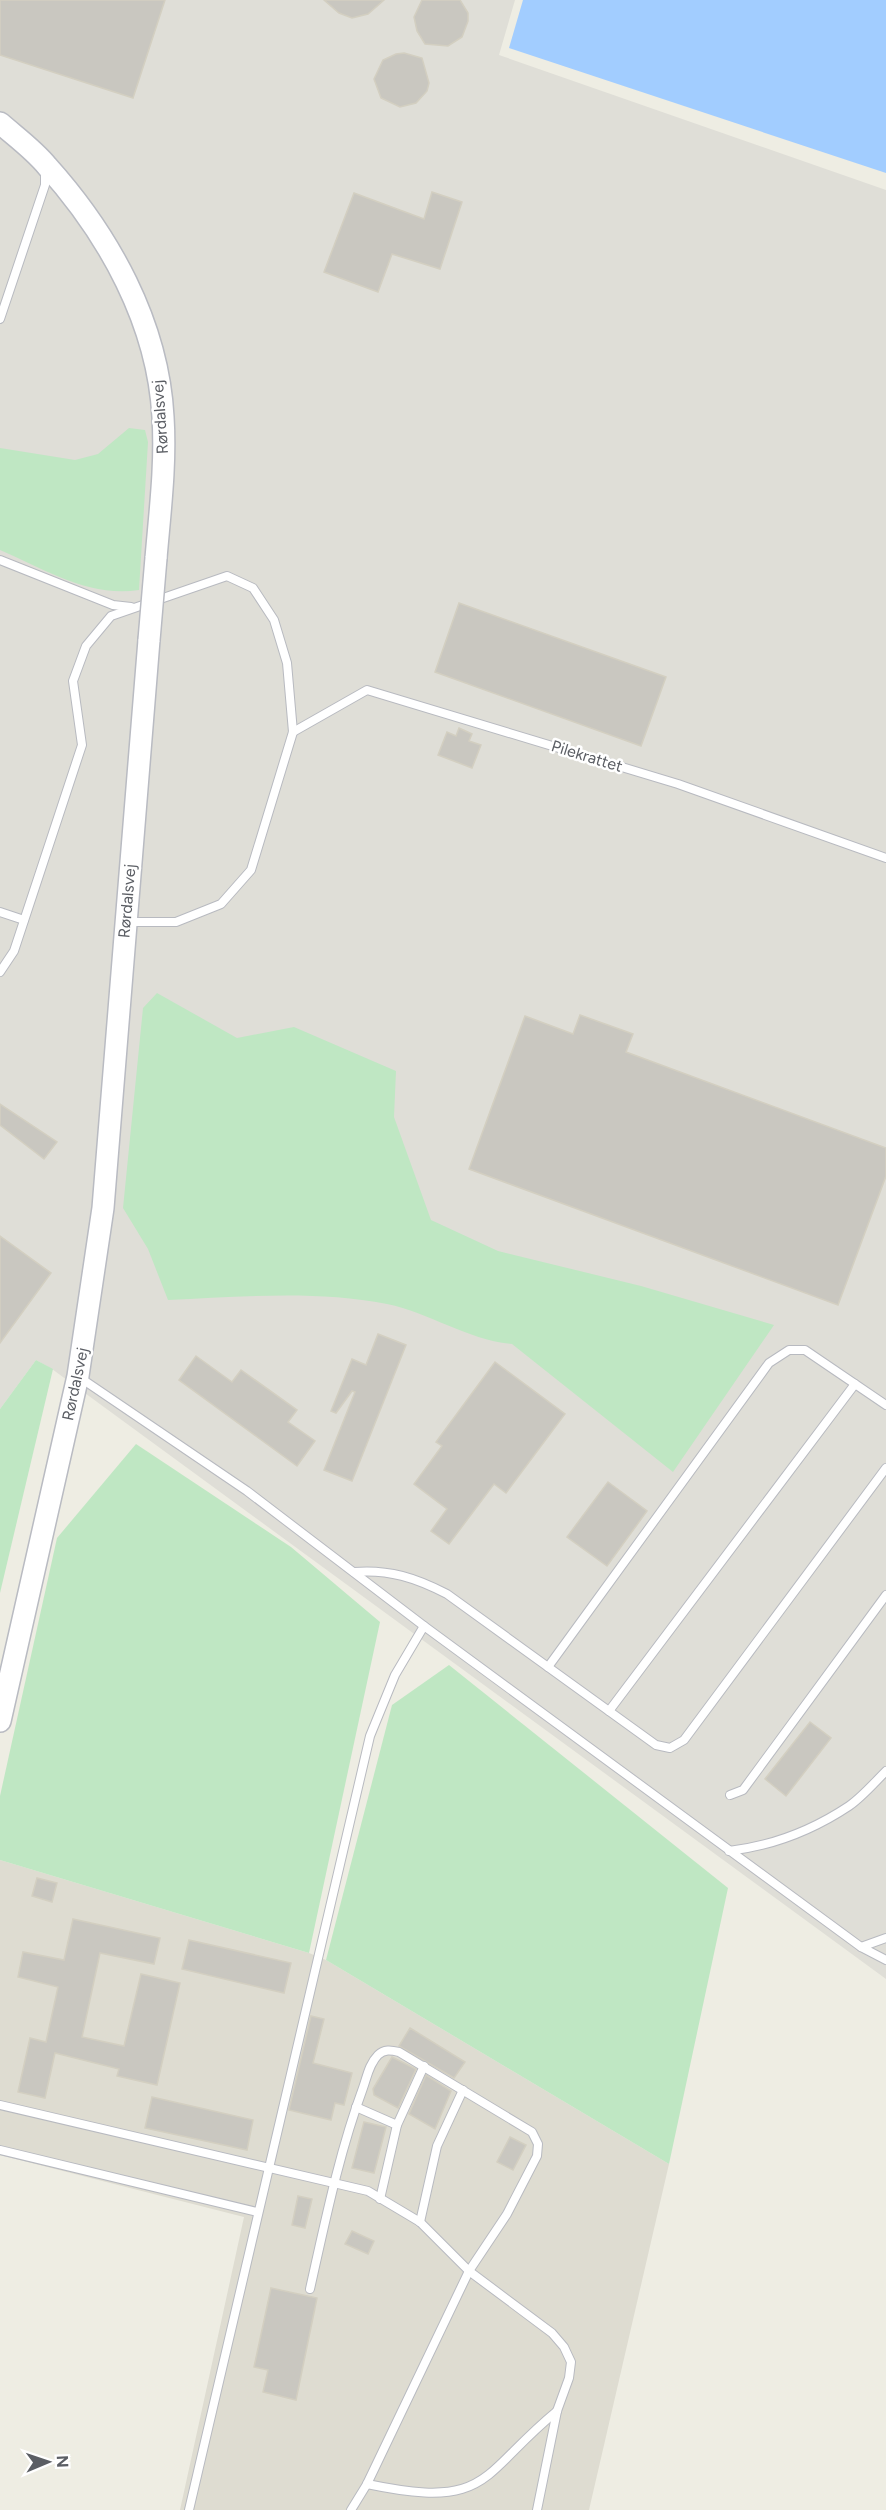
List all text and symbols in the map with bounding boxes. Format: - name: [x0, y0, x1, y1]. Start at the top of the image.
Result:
- street label: Rørdalsvej: [148, 379, 172, 455]
- street label: Pilekrattet: [549, 736, 625, 776]
- street label: Rørdalsvej: [114, 863, 140, 939]
- street label: Rørdalsvej: [58, 1346, 92, 1422]
- north arrow: [18, 2432, 78, 2492]
- text: N: [53, 2455, 72, 2468]

